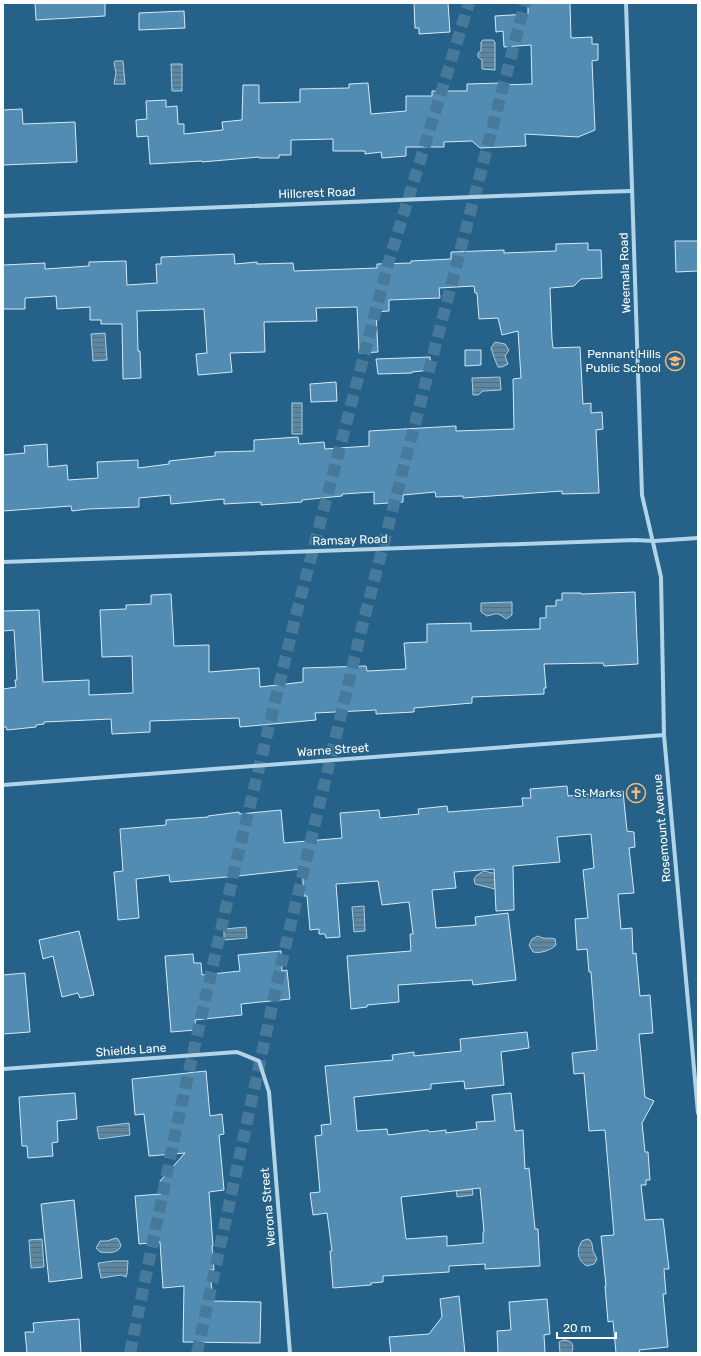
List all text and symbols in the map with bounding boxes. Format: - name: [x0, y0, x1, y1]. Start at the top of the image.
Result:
- street label: Hillcrest Road: [278, 185, 356, 201]
- street label: Weemala Road: [617, 232, 633, 314]
- place label: Pennant Hills Public School: [585, 347, 661, 375]
- school or university icon: Pennant Hills Public School: [664, 350, 686, 372]
- street label: Ramsay Road: [312, 532, 388, 548]
- street label: Warne Street: [297, 740, 370, 759]
- street label: Rosemount Avenue: [650, 773, 674, 883]
- church icon: St Marks: [625, 782, 647, 804]
- place label: St Marks: [574, 786, 622, 800]
- street label: Shields Lane: [95, 1041, 167, 1059]
- street label: Werona Street: [258, 1167, 278, 1247]
- scale bar: [557, 1314, 616, 1340]
- text: 20 m: [563, 1321, 591, 1335]

